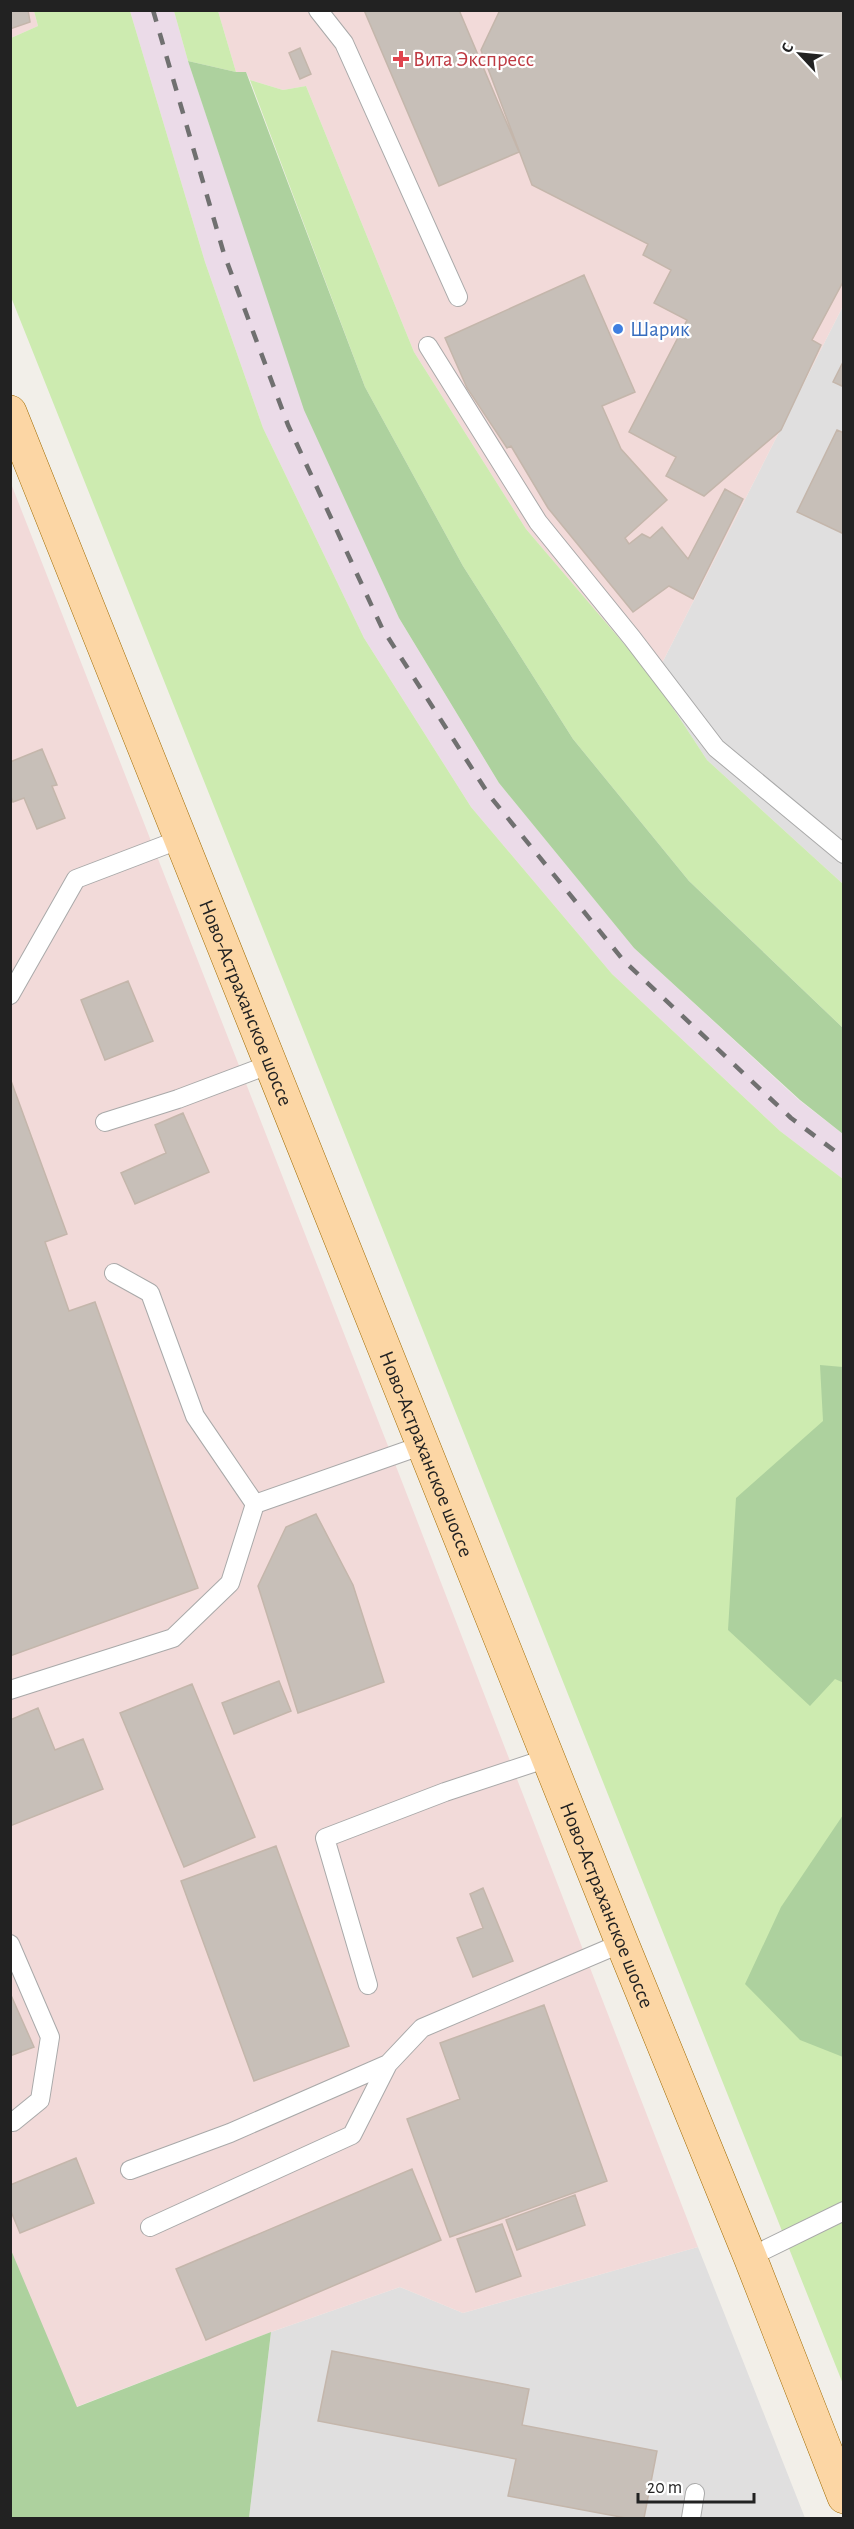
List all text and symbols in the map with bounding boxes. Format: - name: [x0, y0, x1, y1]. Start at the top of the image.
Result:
- north arrow: [770, 24, 830, 84]
- text: С: [778, 40, 797, 55]
- place label: Вита Экспресс: [413, 49, 534, 70]
- marker: Вита Экспресс: [394, 52, 408, 66]
- place label: Шарик: [630, 319, 690, 340]
- marker: Шарик: [611, 322, 625, 336]
- street label: Ново-Астраханское шоссе: [195, 896, 297, 1109]
- street label: Ново-Астраханское шоссе: [376, 1348, 477, 1560]
- street label: Ново-Астраханское шоссе: [556, 1799, 658, 2011]
- scale bar: [638, 2466, 754, 2504]
- text: 20 m: [647, 2479, 682, 2497]

